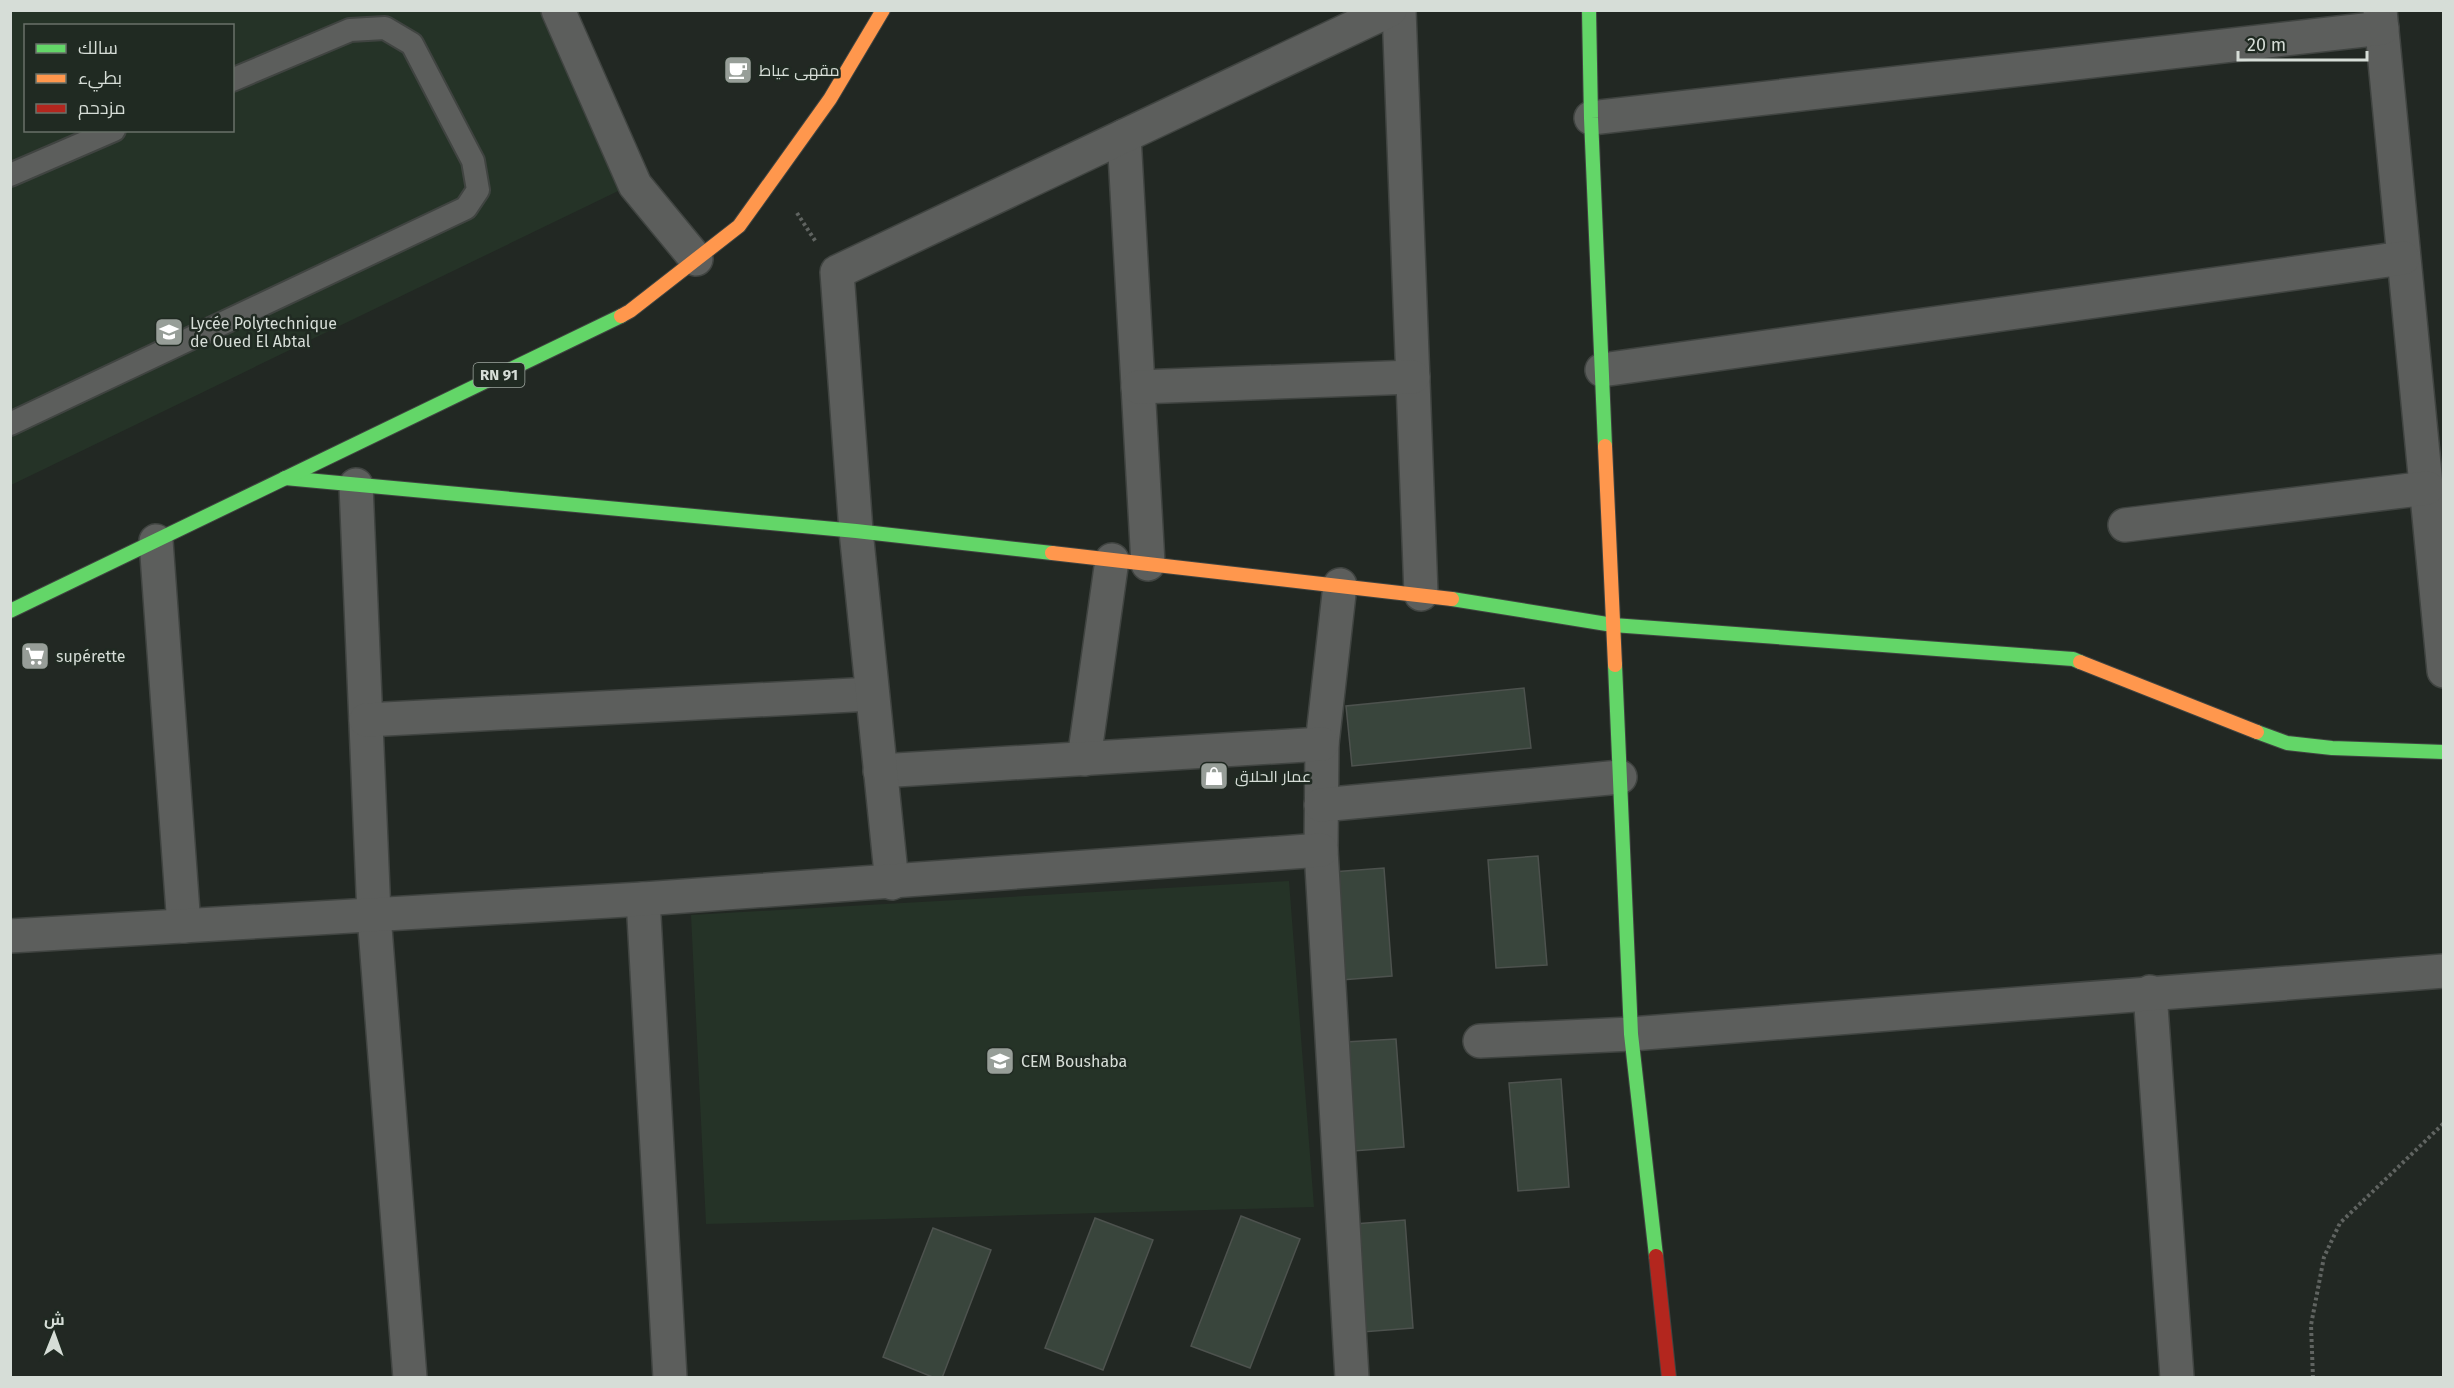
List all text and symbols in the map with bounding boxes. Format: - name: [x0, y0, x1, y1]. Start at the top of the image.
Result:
- legend: [24, 24, 234, 132]
- scale bar: [2238, 24, 2367, 62]
- text: 20 m: [2247, 34, 2286, 56]
- text: سالك: [78, 37, 118, 59]
- cafe icon: مقهى عياط: [722, 54, 754, 86]
- place label: مقهى عياط: [759, 61, 840, 81]
- text: بطيء: [78, 67, 122, 92]
- text: مزدحم: [78, 97, 126, 120]
- place label: Lycée Polytechnique de Oued El Abtal: [190, 314, 337, 351]
- school or university icon: Lycée Polytechnique de Oued El Abtal: [153, 316, 185, 348]
- road number: RN 91: [474, 363, 524, 387]
- supermarket icon: supérette: [19, 640, 51, 672]
- place label: supérette: [56, 647, 125, 666]
- shop icon: عمار الحلاق: [1198, 760, 1230, 792]
- place label: عمار الحلاق: [1235, 767, 1311, 787]
- school or university icon: CEM Boushaba: [984, 1045, 1016, 1077]
- place label: CEM Boushaba: [1021, 1052, 1127, 1071]
- north arrow: [24, 1304, 84, 1364]
- text: ش: [44, 1310, 65, 1329]

